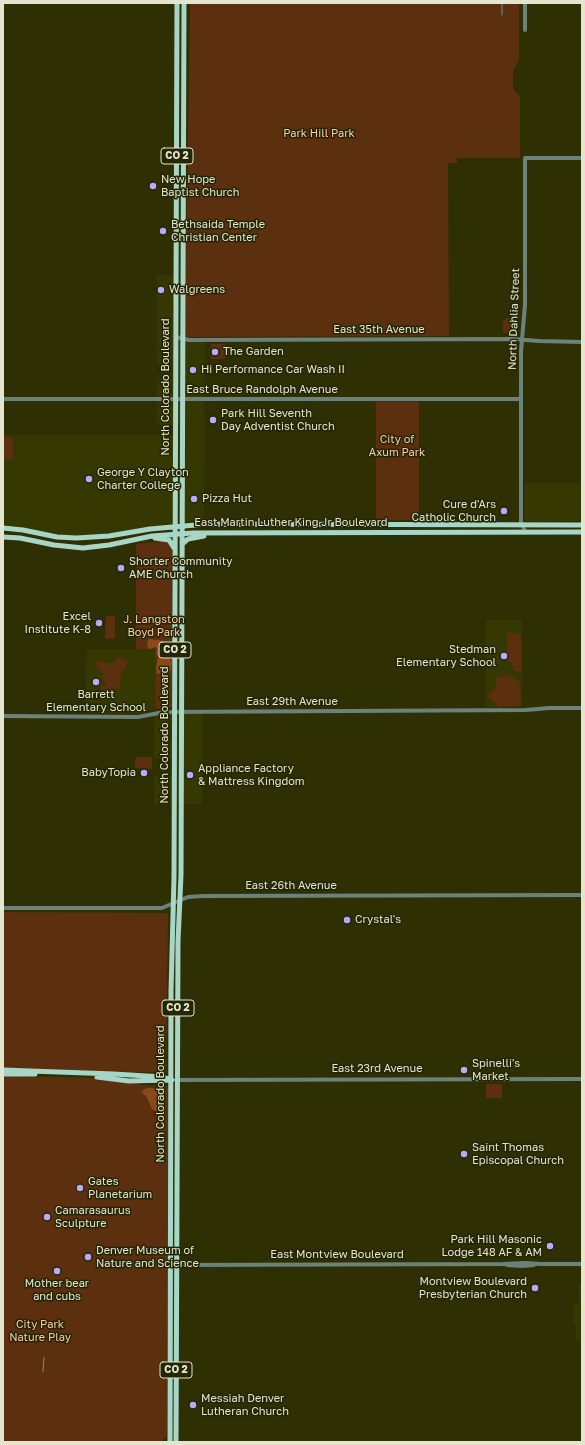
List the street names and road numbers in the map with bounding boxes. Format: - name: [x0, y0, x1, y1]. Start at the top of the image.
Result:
- road number: CO 2: [161, 148, 193, 164]
- street label: North Dahlia Street: [506, 268, 522, 370]
- street label: North Colorado Boulevard: [159, 318, 173, 456]
- street label: East 35th Avenue: [333, 323, 425, 337]
- street label: East Bruce Randolph Avenue: [186, 383, 338, 397]
- street label: East Martin Luther King Jr Boulevard: [194, 516, 388, 530]
- road number: CO 2: [159, 642, 191, 658]
- street label: North Colorado Boulevard: [158, 666, 172, 804]
- street label: East 29th Avenue: [246, 695, 338, 709]
- street label: East 26th Avenue: [245, 879, 337, 893]
- road number: CO 2: [162, 1000, 194, 1016]
- street label: North Colorado Boulevard: [154, 1025, 168, 1163]
- street label: East 23rd Avenue: [331, 1062, 423, 1076]
- street label: East Montview Boulevard: [270, 1248, 404, 1262]
- road number: CO 2: [160, 1362, 192, 1378]

